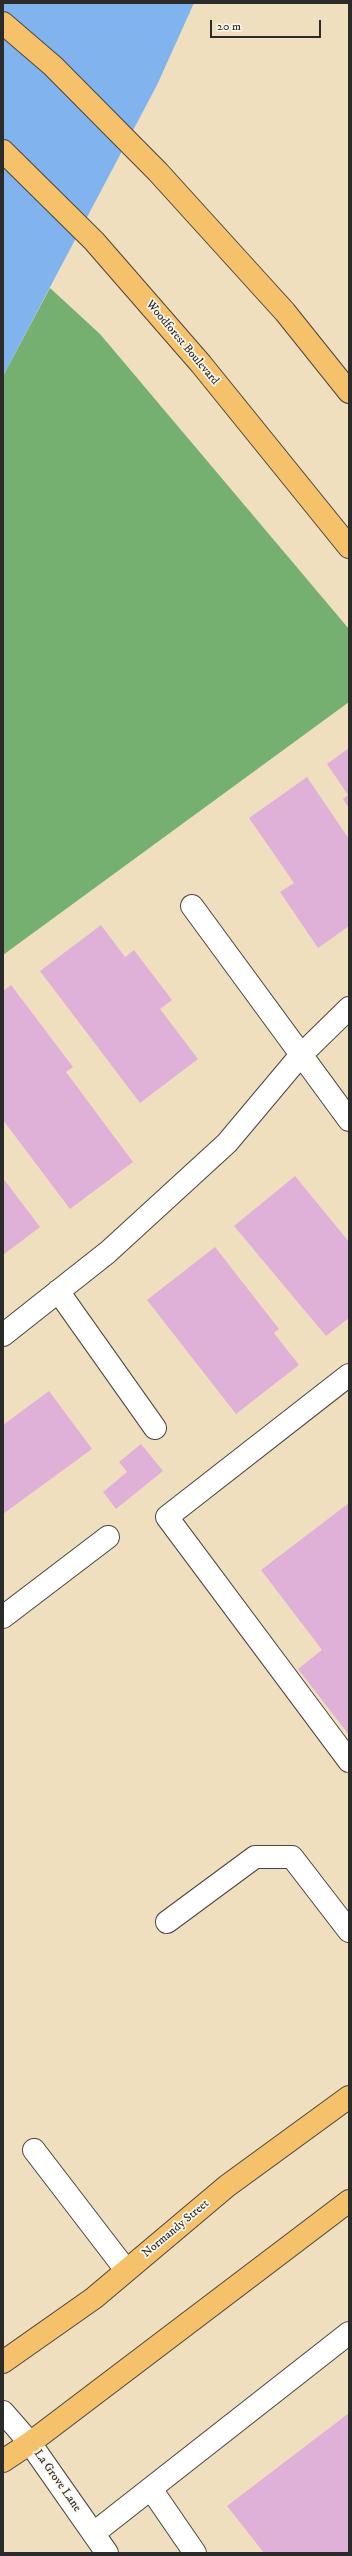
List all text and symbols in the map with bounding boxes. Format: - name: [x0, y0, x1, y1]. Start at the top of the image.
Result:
- scale bar: [212, 12, 323, 38]
- text: 20 m: [217, 19, 241, 34]
- street label: Woodforest Boulevard: [142, 298, 222, 388]
- street label: Normandy Street: [140, 2197, 212, 2261]
- street label: La Grove Lane: [30, 2447, 84, 2515]

